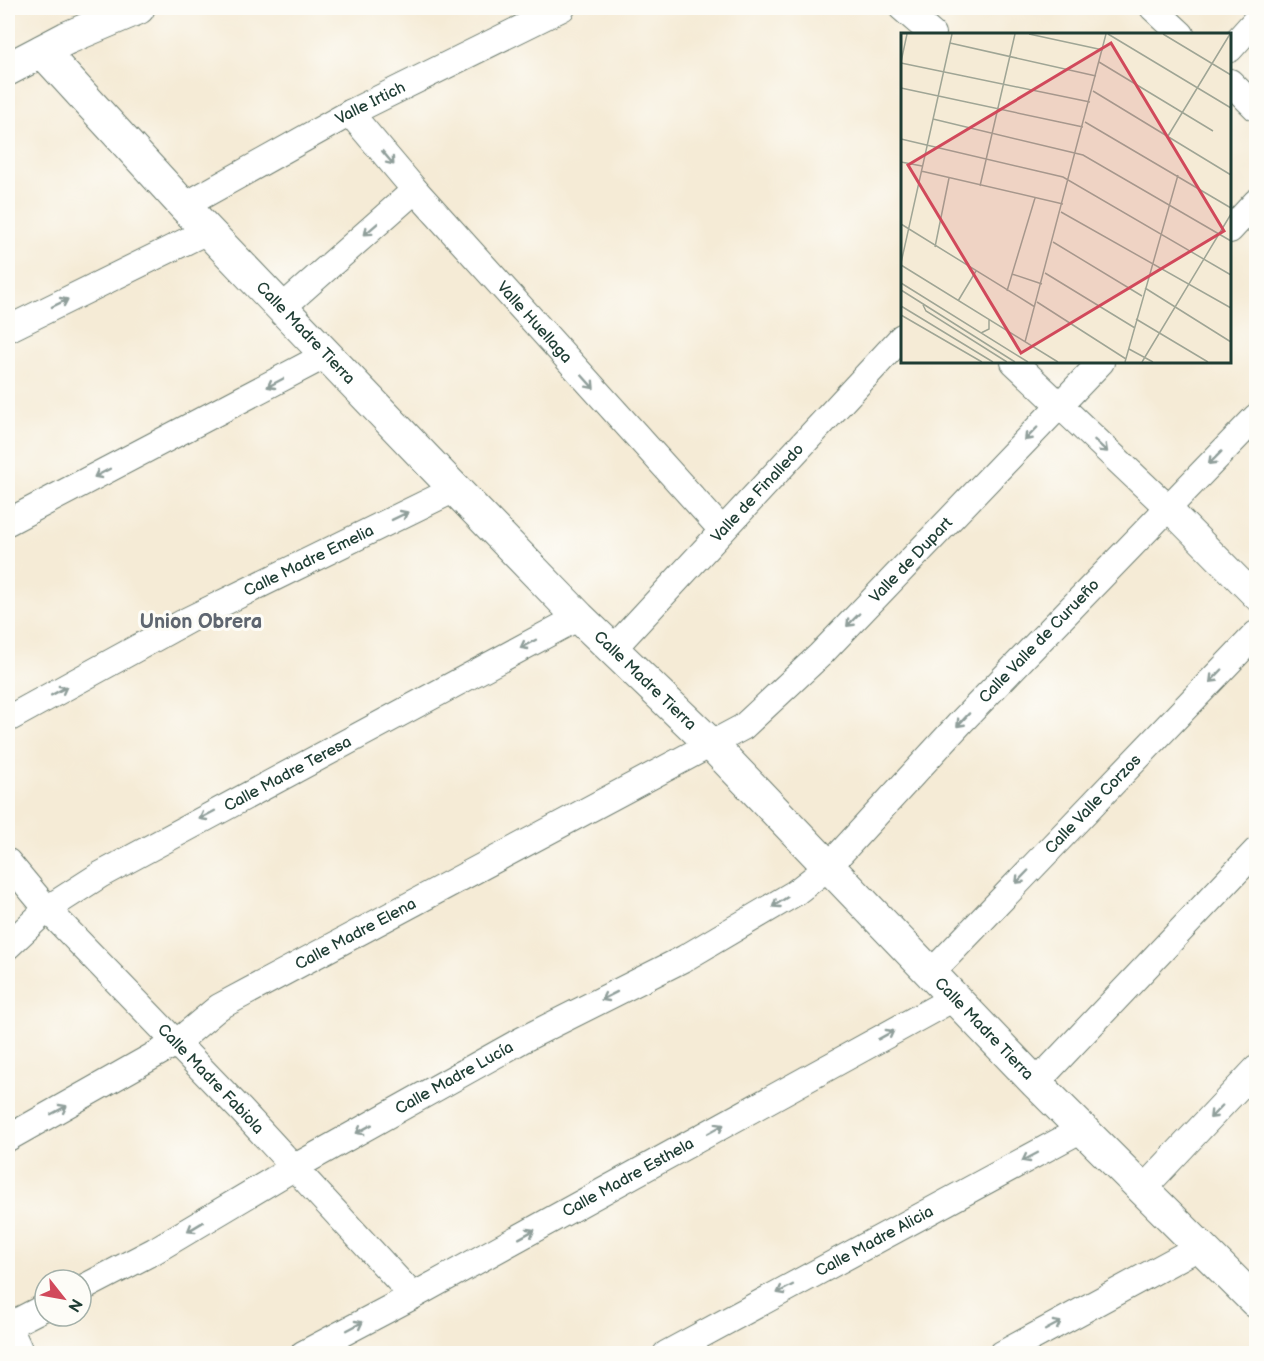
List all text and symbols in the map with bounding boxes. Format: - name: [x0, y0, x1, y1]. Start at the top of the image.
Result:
- inset map: [901, 33, 1231, 363]
- street label: Valle Irtich: [332, 78, 409, 129]
- one-way arrow: [381, 150, 395, 165]
- one-way arrow: [364, 222, 379, 236]
- street label: Calle Madre Tierra: [252, 278, 359, 388]
- street label: Valle Huellaga: [493, 278, 576, 367]
- one-way arrow: [51, 297, 69, 309]
- one-way arrow: [581, 374, 595, 389]
- one-way arrow: [266, 377, 284, 389]
- one-way arrow: [1024, 426, 1038, 441]
- one-way arrow: [1094, 438, 1109, 453]
- street label: Valle de Finalledo: [707, 440, 808, 546]
- one-way arrow: [1208, 451, 1223, 466]
- one-way arrow: [94, 467, 111, 479]
- one-way arrow: [391, 510, 409, 521]
- street label: Valle de Dupart: [866, 513, 956, 607]
- street label: Calle Madre Emelia: [241, 521, 377, 601]
- street label: Calle Valle de Curueño: [975, 575, 1103, 707]
- district label: Union Obrera: [140, 610, 262, 634]
- one-way arrow: [846, 612, 860, 627]
- street label: Calle Madre Tierra: [590, 627, 700, 734]
- one-way arrow: [519, 639, 537, 650]
- one-way arrow: [1209, 669, 1223, 684]
- one-way arrow: [50, 685, 67, 697]
- one-way arrow: [957, 712, 971, 727]
- street label: Calle Madre Teresa: [221, 732, 355, 816]
- street label: Calle Valle Corzos: [1041, 750, 1145, 858]
- one-way arrow: [199, 810, 217, 821]
- one-way arrow: [1015, 870, 1029, 885]
- street label: Calle Madre Elena: [292, 894, 419, 974]
- one-way arrow: [772, 897, 789, 909]
- street label: Calle Madre Tierra: [931, 974, 1038, 1084]
- one-way arrow: [601, 991, 619, 1002]
- street label: Calle Madre Fabiola: [154, 1020, 268, 1138]
- one-way arrow: [877, 1029, 895, 1040]
- street label: Calle Madre Lucía: [392, 1037, 517, 1118]
- one-way arrow: [50, 1104, 67, 1116]
- one-way arrow: [1209, 1104, 1223, 1119]
- one-way arrow: [356, 1123, 373, 1135]
- one-way arrow: [706, 1123, 724, 1134]
- street label: Calle Madre Esthela: [559, 1134, 697, 1221]
- one-way arrow: [1022, 1152, 1040, 1163]
- street label: Calle Madre Alicia: [812, 1202, 937, 1281]
- one-way arrow: [187, 1221, 204, 1233]
- one-way arrow: [518, 1227, 535, 1239]
- north arrow: [33, 1268, 93, 1328]
- one-way arrow: [777, 1283, 794, 1295]
- text: N: [63, 1295, 86, 1315]
- one-way arrow: [346, 1320, 364, 1332]
- one-way arrow: [1044, 1320, 1061, 1332]

